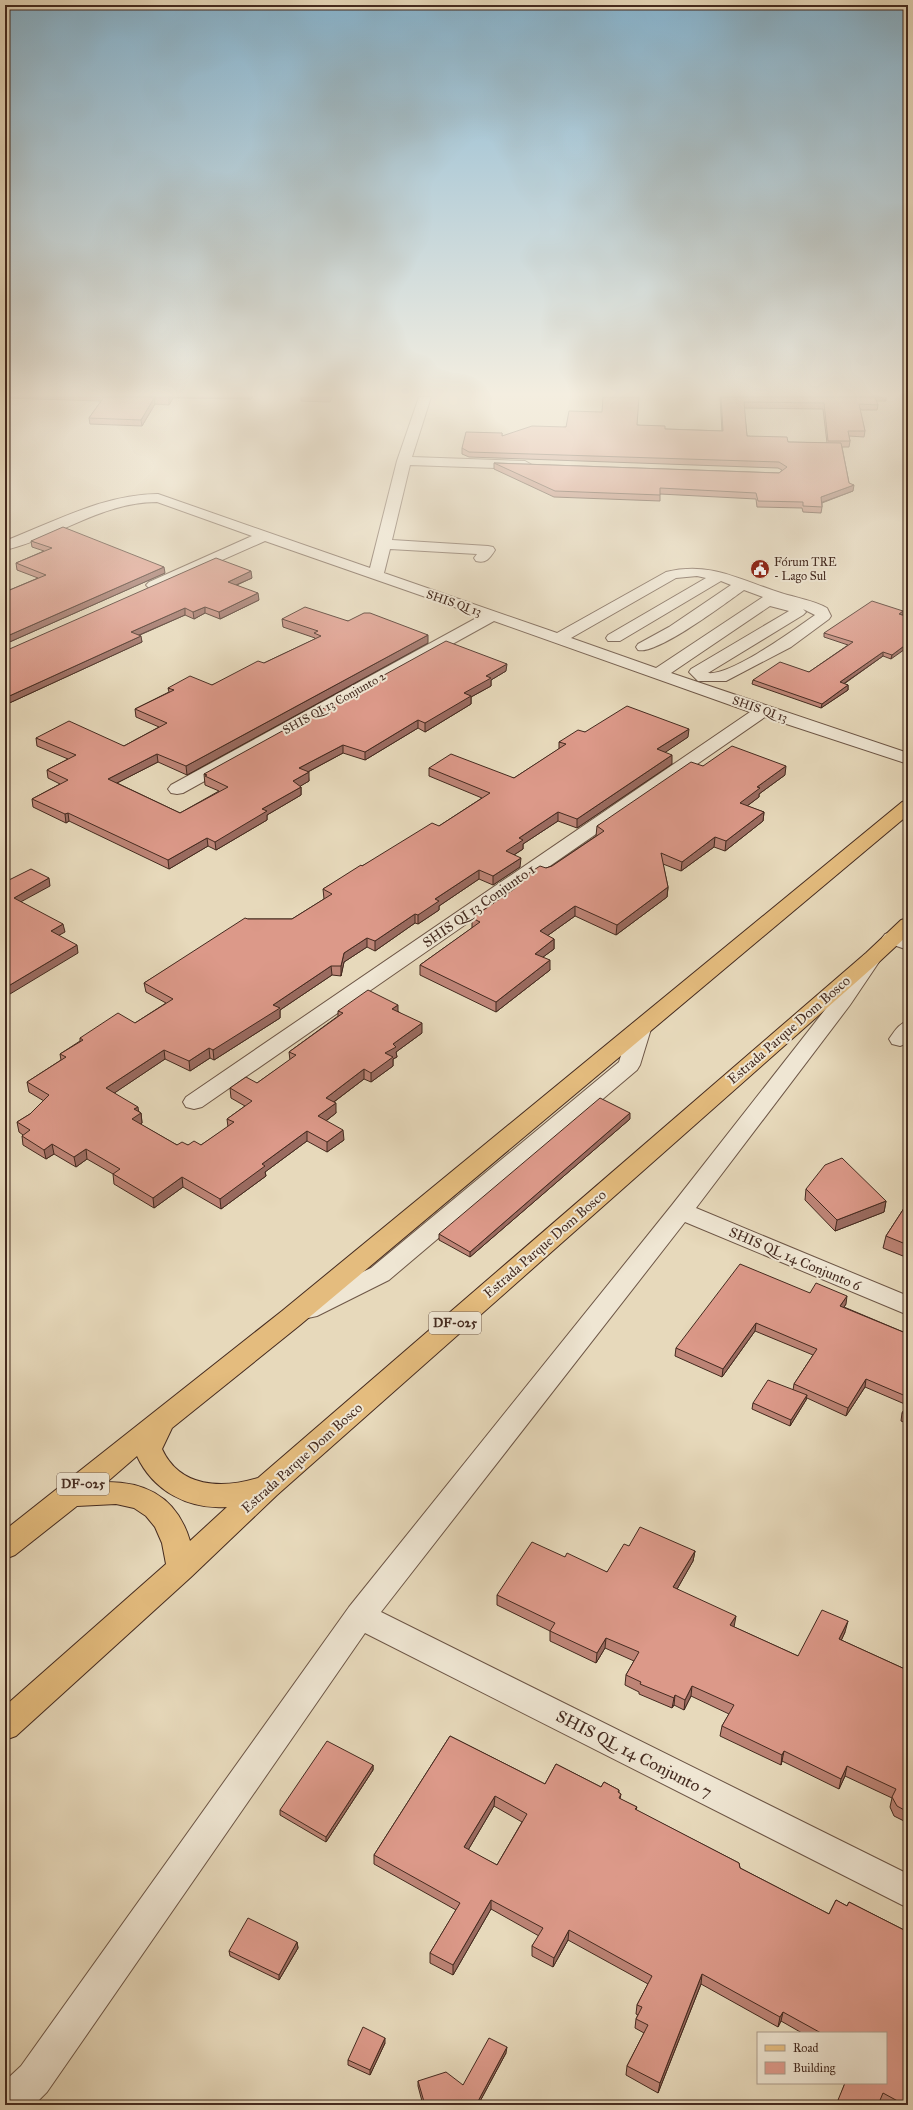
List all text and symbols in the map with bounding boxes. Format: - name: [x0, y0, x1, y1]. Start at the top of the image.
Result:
- place label: Fórum TRE - Lago Sul: [774, 555, 837, 584]
- public building icon: Fórum TRE - Lago Sul: [749, 558, 771, 580]
- street label: SHIS QI 13: [425, 587, 484, 619]
- street label: SHIS QI 13 Conjunto 2: [280, 669, 388, 737]
- street label: SHIS QI 13: [731, 693, 790, 725]
- street label: SHIS QI 13 Conjunto 1: [419, 860, 539, 951]
- street label: Estrada Parque Dom Bosco: [724, 972, 854, 1089]
- street label: Estrada Parque Dom Bosco: [480, 1186, 610, 1303]
- street label: SHIS QL 14 Conjunto 6: [726, 1223, 864, 1295]
- road number: DF-025: [429, 1312, 481, 1334]
- street label: Estrada Parque Dom Bosco: [238, 1399, 367, 1517]
- road number: DF-025: [57, 1473, 109, 1495]
- street label: SHIS QL 14 Conjunto 7: [552, 1706, 716, 1802]
- legend: [757, 2032, 887, 2084]
- text: Road: [793, 2041, 819, 2055]
- text: Building: [793, 2061, 836, 2076]

